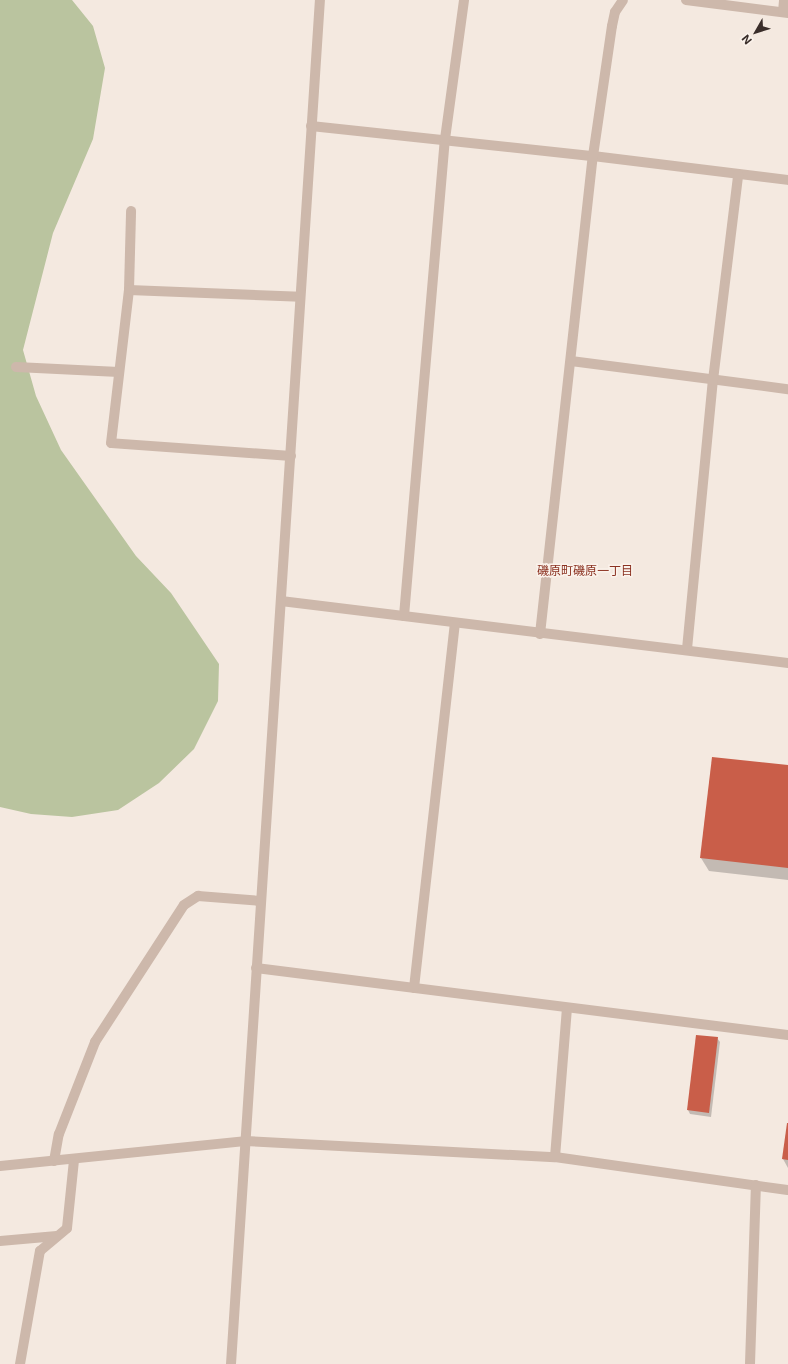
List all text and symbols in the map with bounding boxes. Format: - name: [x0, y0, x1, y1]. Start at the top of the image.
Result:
- north arrow: [736, 12, 776, 52]
- text: N: [739, 32, 755, 47]
- district label: 磯原町磯原一丁目: [537, 564, 633, 578]

